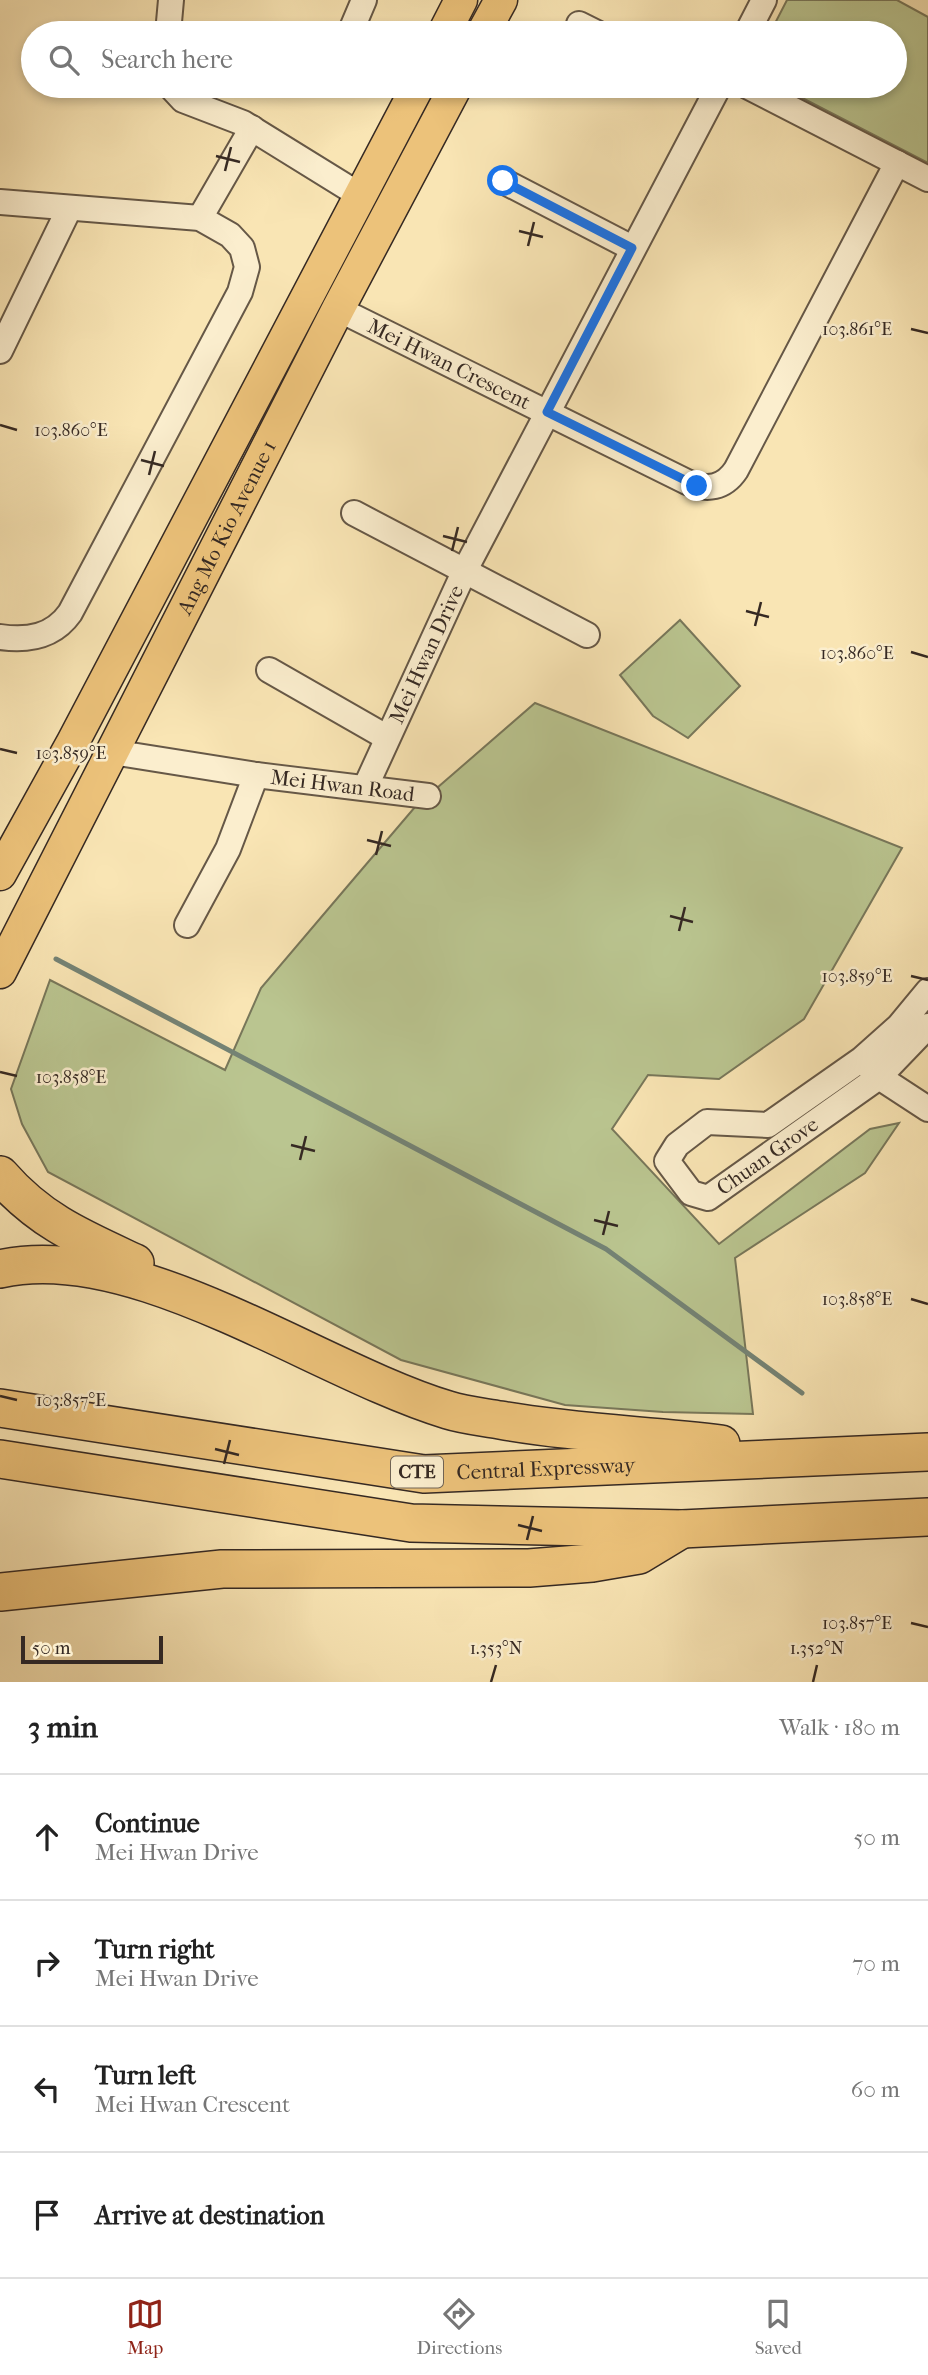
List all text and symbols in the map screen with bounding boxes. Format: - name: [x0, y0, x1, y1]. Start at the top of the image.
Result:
- search box: [21, 21, 907, 98]
- icon: search: [45, 41, 83, 79]
- text: Search here: [101, 44, 233, 75]
- route start: [487, 165, 518, 196]
- street label: Mei Hwan Crescent: [364, 314, 535, 415]
- text: 103.861°E: [822, 319, 892, 340]
- text: 103.860°E: [34, 420, 108, 441]
- street label: Ang Mo Kio Avenue 1: [172, 436, 281, 619]
- route end: [681, 470, 712, 501]
- street label: Mei Hwan Drive: [384, 581, 468, 727]
- text: 103.860°E: [820, 643, 894, 664]
- text: 103.859°E: [36, 743, 106, 764]
- street label: Mei Hwan Road: [269, 765, 416, 806]
- text: 103.859°E: [822, 966, 892, 987]
- text: 103.858°E: [36, 1067, 106, 1088]
- street label: Chuan Grove: [712, 1112, 823, 1200]
- text: 103.858°E: [822, 1289, 892, 1310]
- text: 103.857°E: [36, 1390, 106, 1411]
- street label: Central Expressway: [456, 1453, 636, 1485]
- road number: CTE: [391, 1456, 443, 1488]
- text: 103.857°E: [822, 1613, 892, 1634]
- scale bar: [21, 1633, 163, 1665]
- text: 50 m: [32, 1637, 71, 1659]
- text: 1.353°N: [470, 1638, 523, 1659]
- text: 1.352°N: [790, 1638, 845, 1659]
- text: 3 min: [28, 1710, 98, 1745]
- text: Walk · 180 m: [779, 1714, 900, 1741]
- text: Continue: [95, 1808, 200, 1839]
- icon: ahead: [28, 1818, 66, 1856]
- text: 50 m: [853, 1824, 900, 1851]
- text: Mei Hwan Drive: [95, 1839, 259, 1866]
- text: Turn right: [95, 1934, 215, 1965]
- icon: right: [28, 1944, 66, 1982]
- text: 70 m: [852, 1950, 900, 1977]
- text: Mei Hwan Drive: [95, 1965, 259, 1992]
- text: Turn left: [95, 2060, 196, 2091]
- icon: left: [28, 2070, 66, 2108]
- text: 60 m: [851, 2076, 900, 2103]
- text: Mei Hwan Crescent: [95, 2091, 290, 2118]
- icon: arrive: [28, 2196, 66, 2234]
- text: Arrive at destination: [95, 2200, 325, 2231]
- tab: Map: [126, 2295, 164, 2359]
- tab: Directions: [417, 2295, 502, 2359]
- tab: Saved: [755, 2295, 802, 2359]

